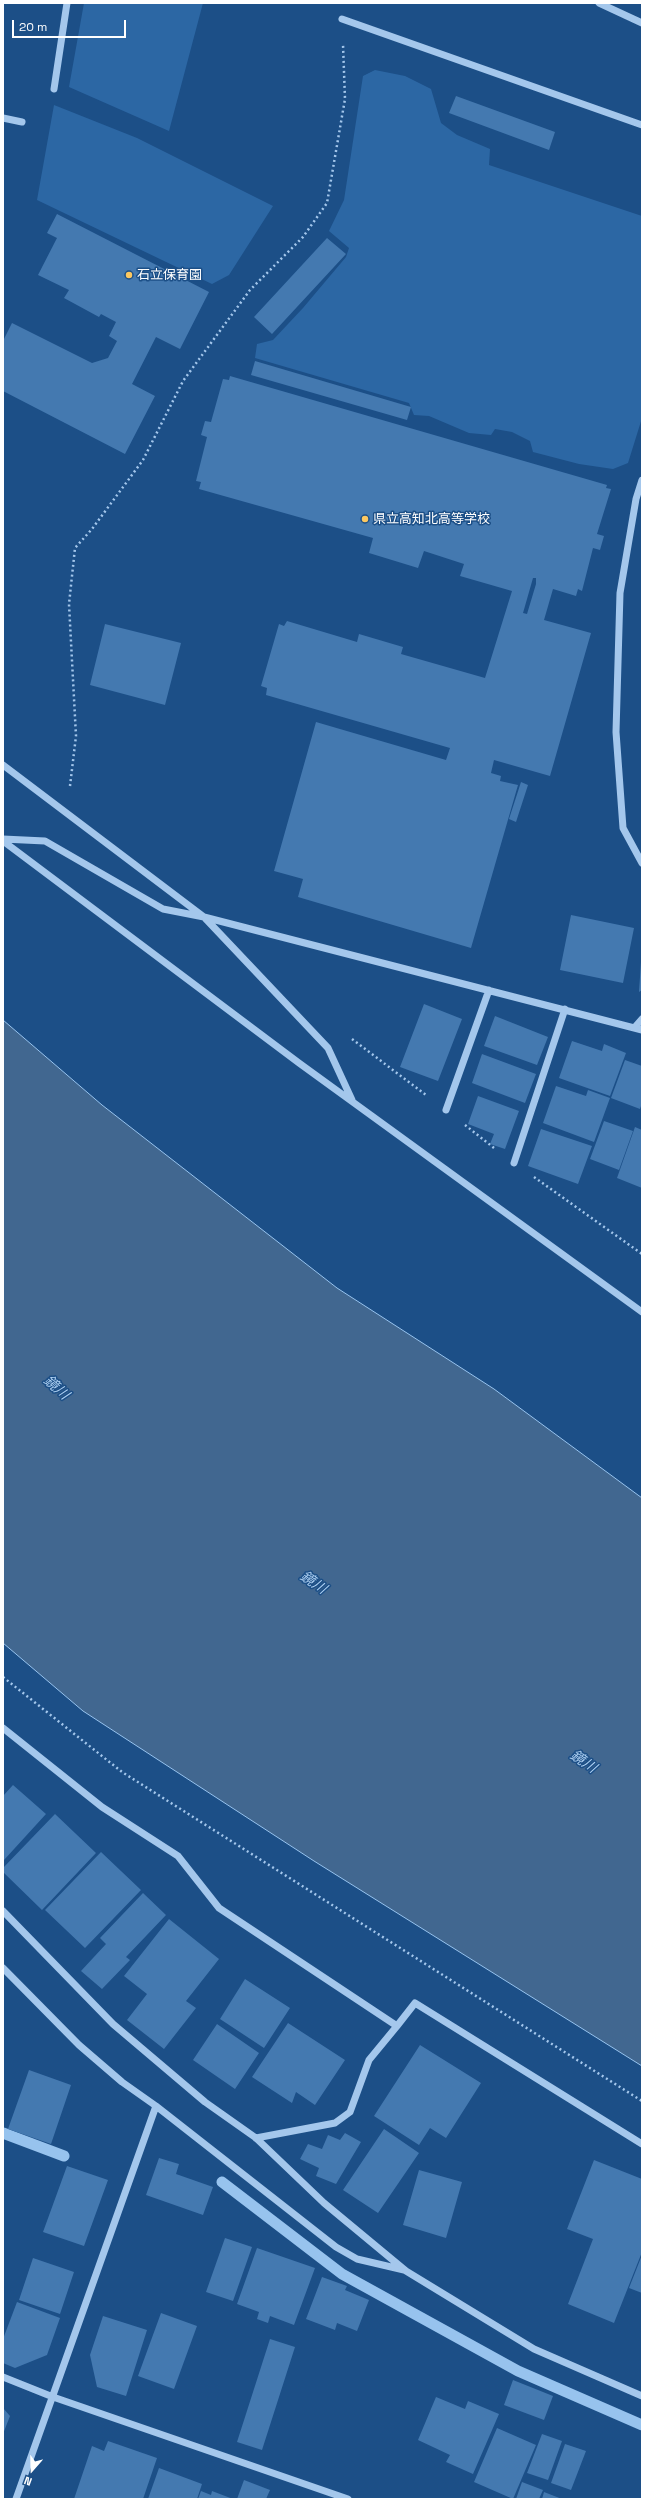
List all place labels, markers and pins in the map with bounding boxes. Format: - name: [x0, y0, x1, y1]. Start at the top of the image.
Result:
- place label: 石立保育園: [137, 267, 202, 283]
- marker: 石立保育園: [124, 270, 134, 280]
- place label: 県立高知北高等学校: [373, 511, 490, 527]
- marker: 県立高知北高等学校: [360, 514, 370, 524]

